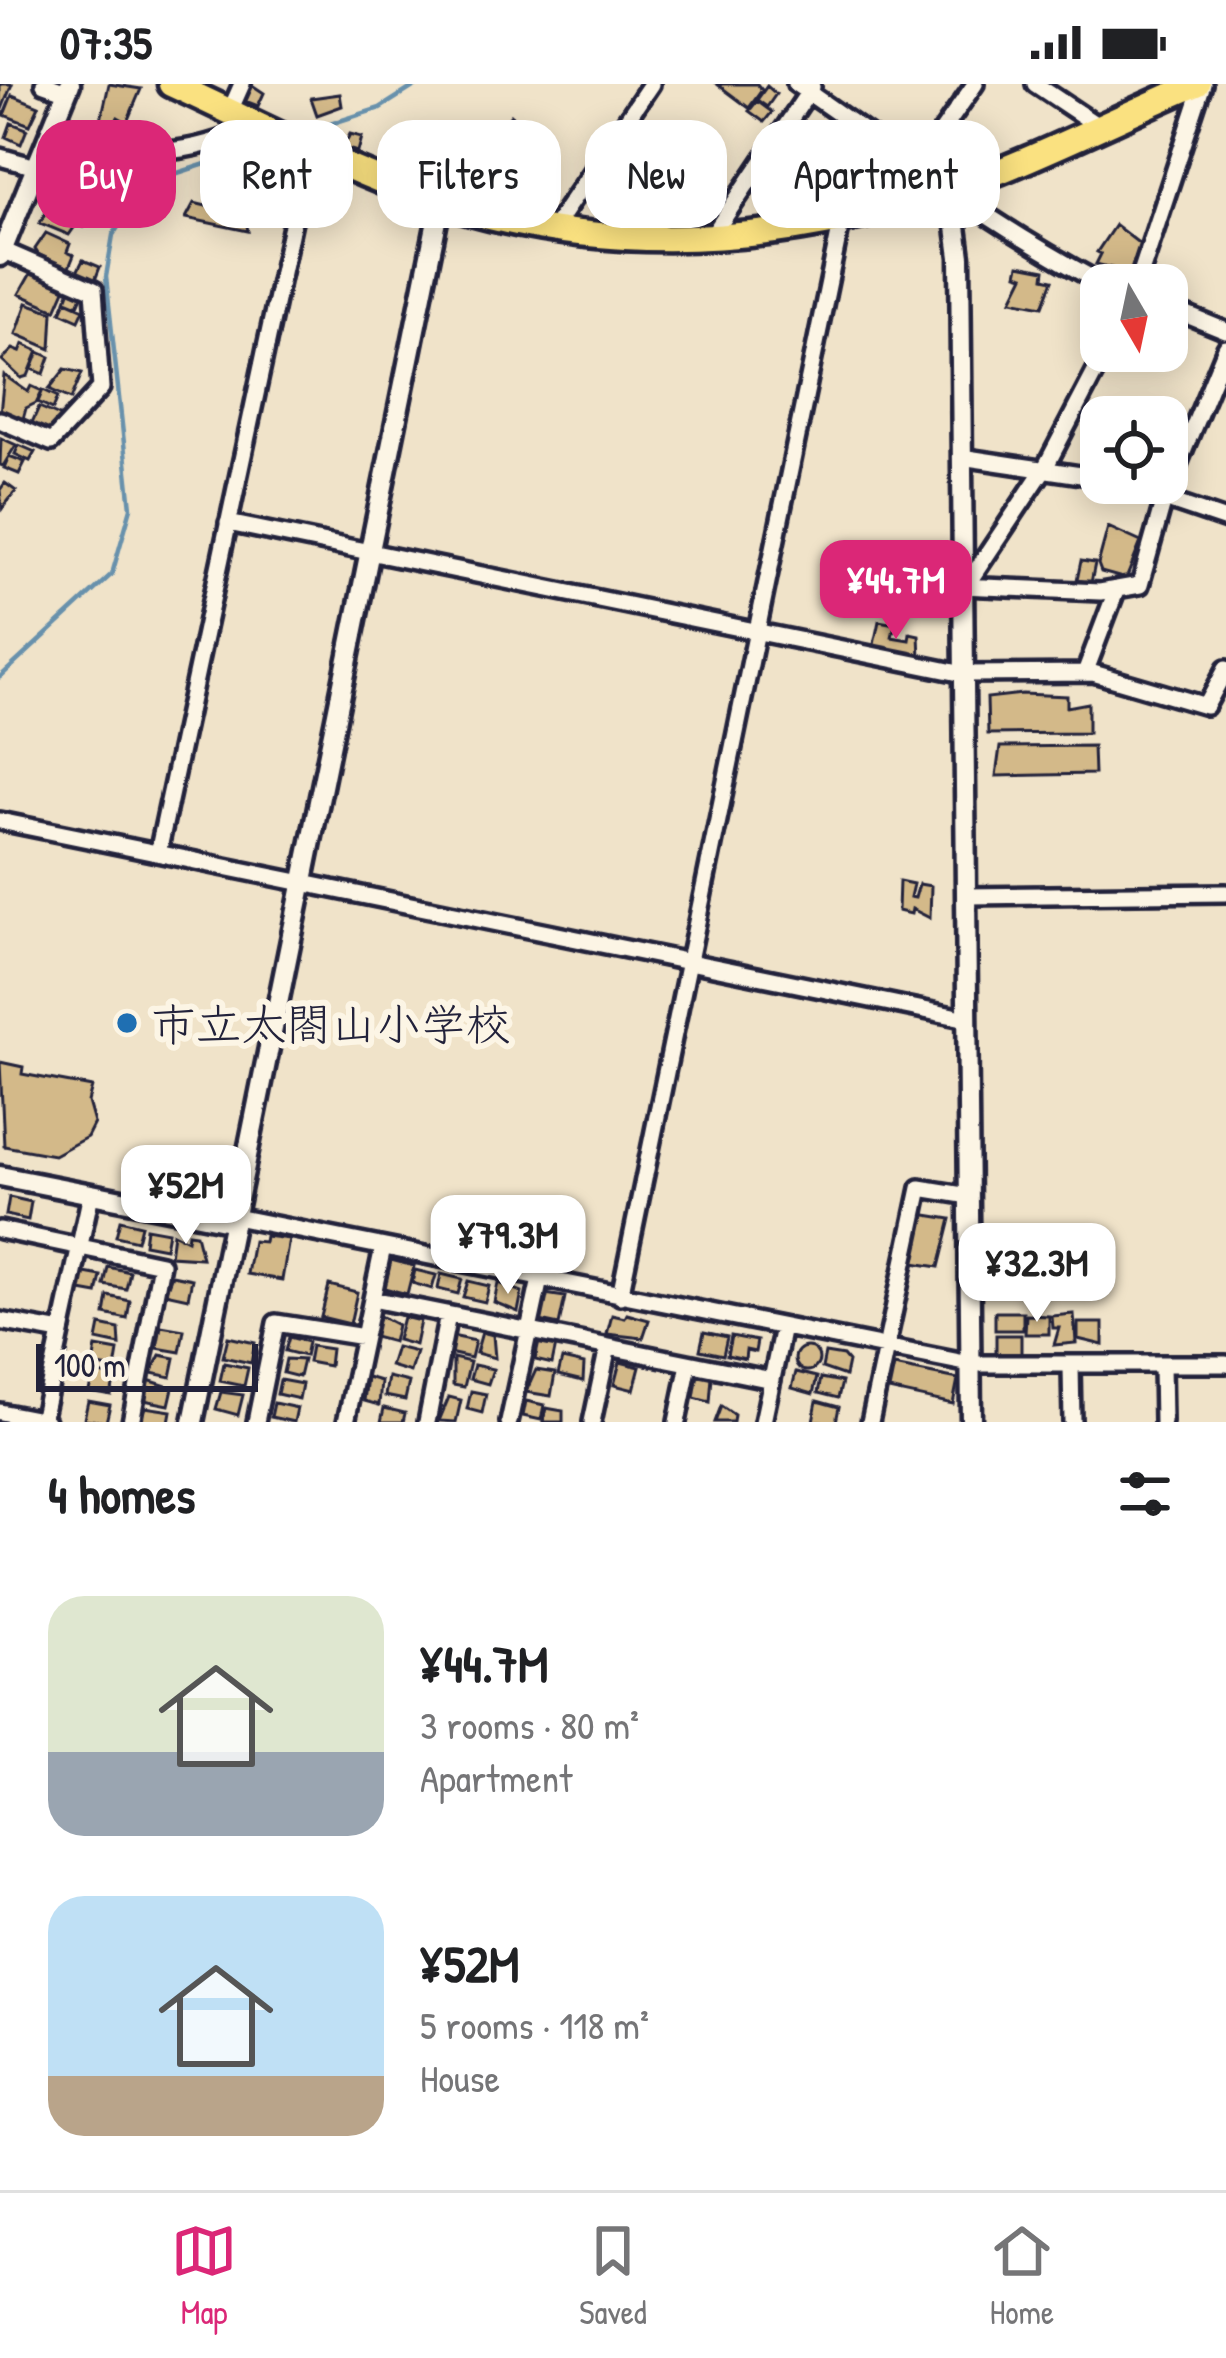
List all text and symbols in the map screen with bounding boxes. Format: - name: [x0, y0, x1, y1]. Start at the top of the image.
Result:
- text: 07:35: [60, 12, 152, 73]
- chip: Buy: [36, 120, 176, 228]
- chip: Rent: [200, 120, 353, 228]
- chip: Filters: [377, 120, 561, 228]
- chip: New: [585, 120, 727, 228]
- chip: Apartment: [751, 120, 1000, 228]
- north arrow: [1080, 264, 1188, 372]
- map controls: [1080, 264, 1188, 504]
- button: locate: [1080, 396, 1188, 504]
- pin: ¥44.7M: [798, 540, 994, 642]
- text: ¥44.7M: [847, 552, 945, 605]
- place label: 市立太閤山小学校: [151, 993, 511, 1054]
- marker: 市立太閤山小学校: [114, 1010, 140, 1036]
- pin: ¥52M: [115, 1145, 257, 1247]
- text: ¥52M: [148, 1157, 224, 1210]
- pin: ¥79.3M: [410, 1195, 606, 1297]
- text: ¥79.3M: [458, 1207, 558, 1260]
- pin: ¥32.3M: [939, 1223, 1135, 1325]
- text: ¥32.3M: [986, 1235, 1088, 1288]
- scale bar: [36, 1338, 258, 1391]
- text: 100 m: [54, 1343, 126, 1387]
- text: 4 homes: [48, 1460, 195, 1529]
- icon: filters: [1112, 1461, 1178, 1527]
- text: ¥44.7M: [420, 1629, 548, 1698]
- icon: home: [144, 1644, 288, 1788]
- text: 3 rooms · 80 m²: [420, 1698, 639, 1751]
- text: Apartment: [420, 1751, 573, 1804]
- text: ¥52M: [420, 1929, 519, 1998]
- icon: home: [144, 1944, 288, 2088]
- text: 5 rooms · 118 m²: [420, 1998, 649, 2051]
- text: House: [420, 2051, 500, 2104]
- tab: Map: [171, 2218, 237, 2334]
- tab: Saved: [579, 2218, 647, 2334]
- tab: Home: [989, 2218, 1055, 2334]

